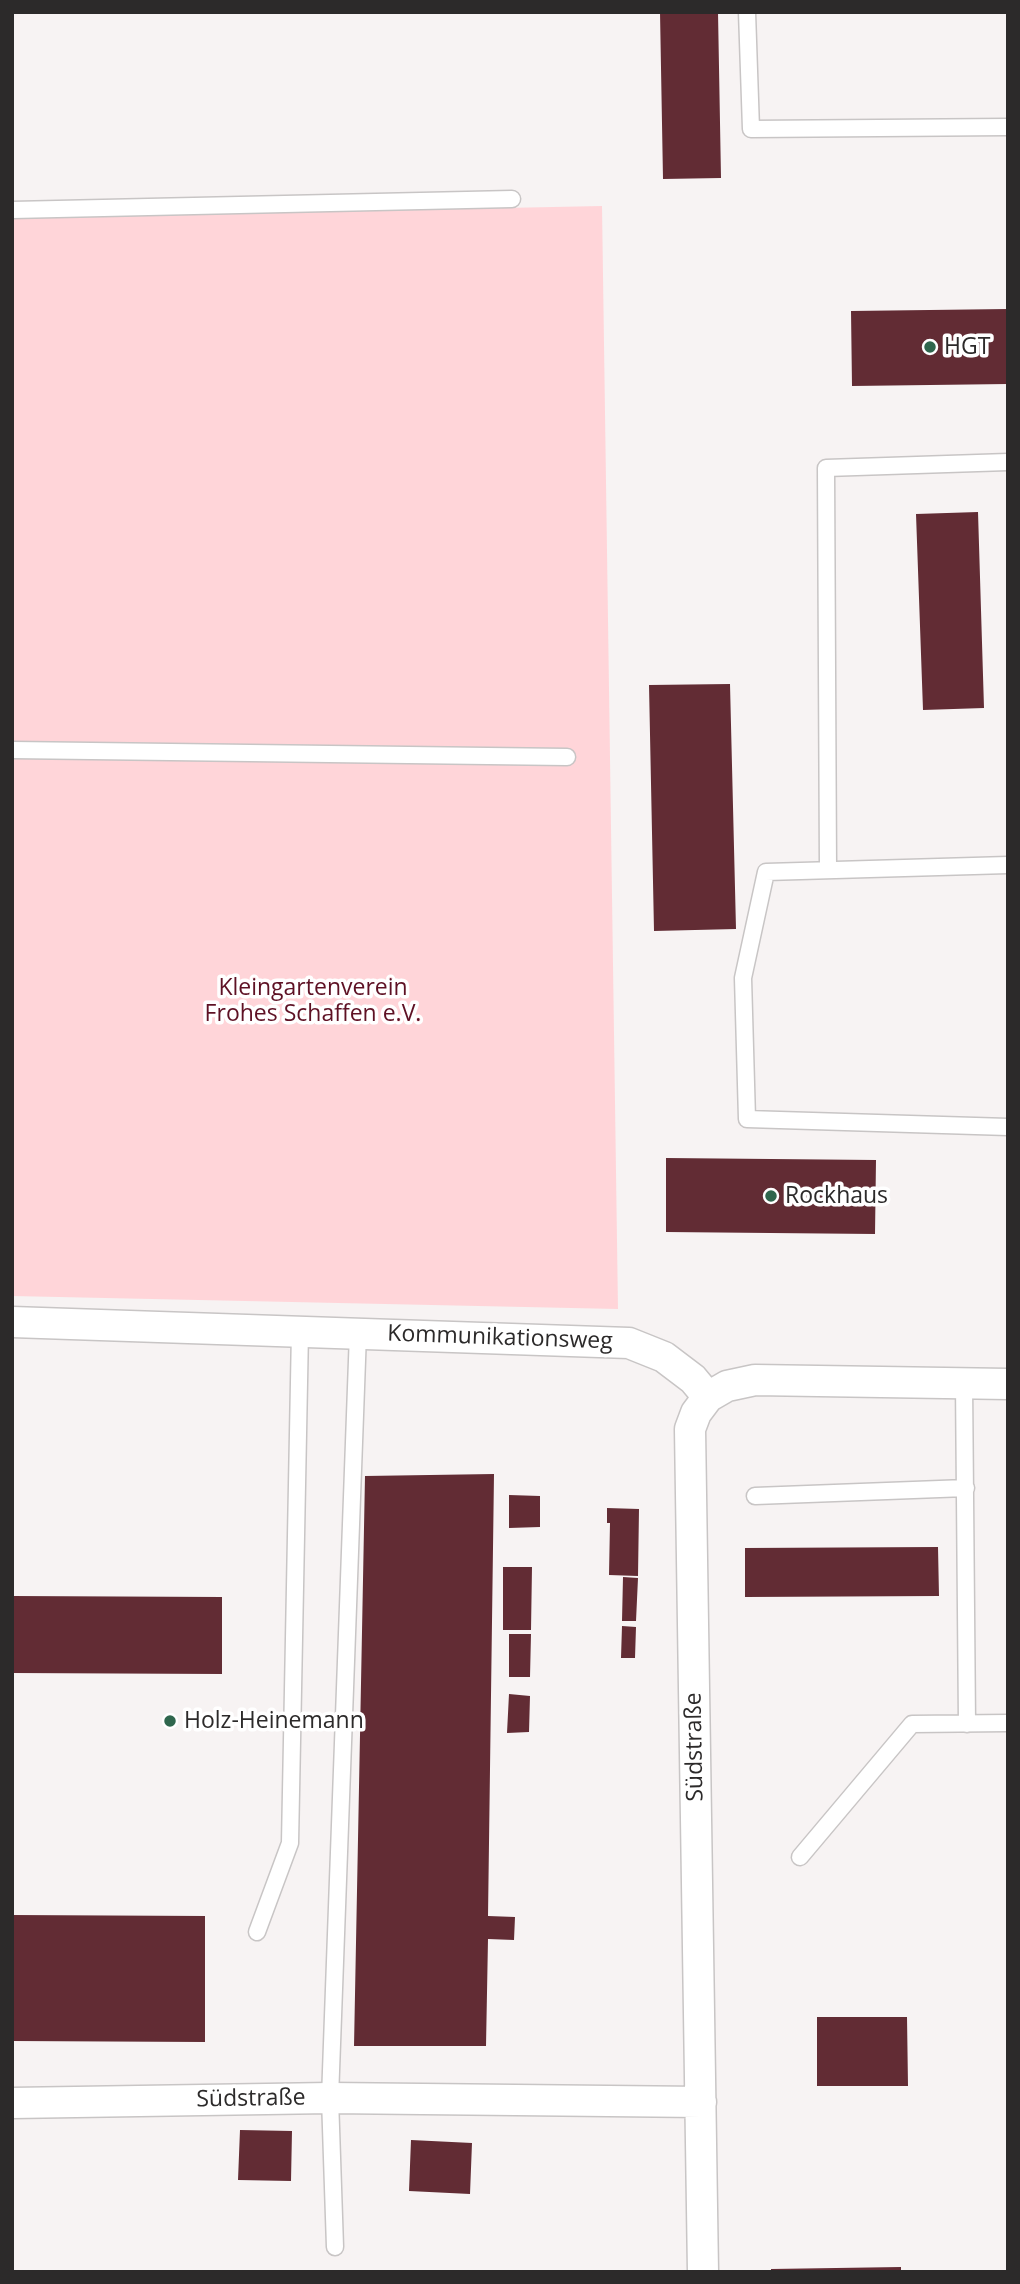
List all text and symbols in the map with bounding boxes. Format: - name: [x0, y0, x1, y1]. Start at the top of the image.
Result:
- place label: HGT: [944, 333, 990, 361]
- marker: HGT: [922, 339, 938, 355]
- park label: Kleingartenverein Frohes Schaffen e.V.: [205, 974, 421, 1028]
- place label: Rockhaus: [785, 1182, 888, 1210]
- marker: Rockhaus: [763, 1188, 779, 1204]
- street label: Kommunikationsweg: [387, 1320, 613, 1356]
- street label: Südstraße: [680, 1692, 710, 1802]
- place label: Holz-Heinemann: [184, 1707, 364, 1735]
- marker: Holz-Heinemann: [162, 1713, 178, 1729]
- street label: Südstraße: [196, 2084, 306, 2114]

